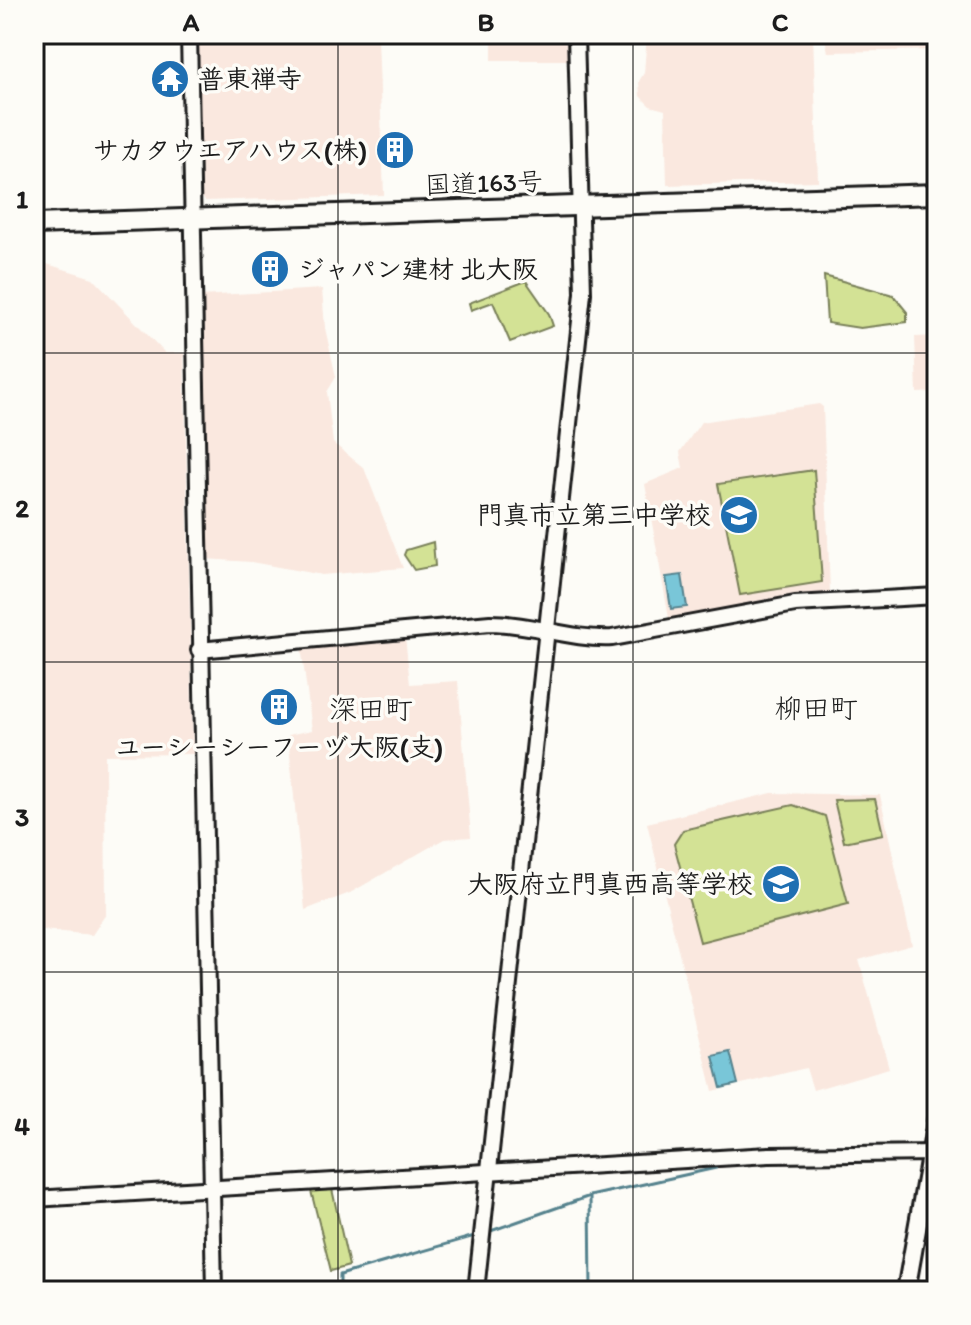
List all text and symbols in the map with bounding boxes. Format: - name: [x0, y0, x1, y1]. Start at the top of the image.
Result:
- text: A: [182, 6, 200, 38]
- text: B: [478, 6, 495, 38]
- text: C: [772, 6, 789, 38]
- temple icon: 普東禅寺: [149, 58, 191, 100]
- place label: 普東禅寺: [198, 63, 302, 95]
- building icon: サカタウエアハウス(株): [374, 129, 416, 171]
- place label: サカタウエアハウス(株): [93, 134, 367, 166]
- street label: 国道163号: [424, 165, 544, 201]
- text: 1: [16, 183, 28, 215]
- building icon: ジャパン建材 北大阪: [249, 248, 291, 290]
- place label: ジャパン建材 北大阪: [298, 253, 538, 285]
- text: 2: [15, 492, 29, 524]
- school or university icon: 門真市立第三中学校: [718, 494, 760, 536]
- place label: 門真市立第三中学校: [477, 499, 711, 531]
- building icon: ユーシーシーフーヅ大阪(支): [258, 686, 300, 728]
- district label: 柳田町: [774, 691, 858, 725]
- district label: 深田町: [329, 692, 413, 726]
- place label: ユーシーシーフーヅ大阪(支): [115, 731, 443, 763]
- text: 3: [15, 801, 29, 833]
- school or university icon: 大阪府立門真西高等学校: [760, 863, 802, 905]
- place label: 大阪府立門真西高等学校: [467, 868, 753, 900]
- text: 4: [14, 1110, 30, 1142]

